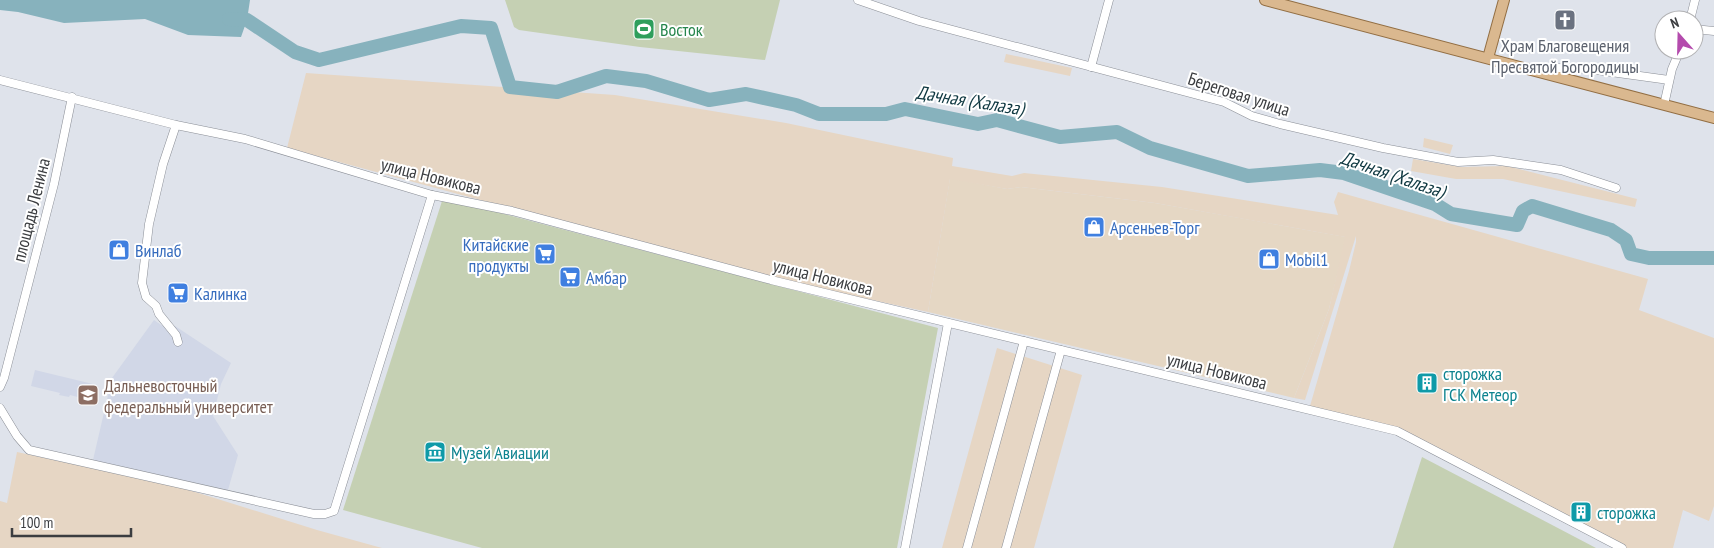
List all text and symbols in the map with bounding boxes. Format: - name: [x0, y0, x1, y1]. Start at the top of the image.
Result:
- church icon: Храм Благовещения Пресвятой Богородицы: [1553, 8, 1577, 32]
- north arrow: [1654, 10, 1704, 60]
- text: N: [1668, 13, 1681, 33]
- sports icon: Восток: [632, 17, 656, 41]
- place label: Восток: [660, 18, 703, 41]
- place label: Храм Благовещения Пресвятой Богородицы: [1491, 34, 1639, 78]
- street label: Береговая улица: [1185, 67, 1293, 121]
- water label: Дачная (Халаза): [914, 80, 1028, 121]
- water label: Дачная (Халаза): [1337, 145, 1450, 204]
- street label: улица Новикова: [379, 152, 483, 200]
- street label: площадь Ленина: [7, 156, 55, 264]
- shop icon: Арсеньев-Торг: [1082, 215, 1106, 239]
- place label: Арсеньев-Торг: [1110, 216, 1200, 239]
- place label: Китайские продукты: [463, 233, 529, 277]
- shop icon: Винлаб: [107, 238, 131, 262]
- place label: Винлаб: [135, 239, 182, 262]
- supermarket icon: Китайские продукты: [533, 242, 557, 266]
- shop icon: Mobil1: [1257, 247, 1281, 271]
- place label: Mobil1: [1285, 248, 1328, 271]
- street label: улица Новикова: [771, 253, 875, 301]
- supermarket icon: Амбар: [558, 265, 582, 289]
- place label: Амбар: [586, 266, 627, 289]
- supermarket icon: Калинка: [166, 281, 190, 305]
- place label: Калинка: [194, 282, 247, 305]
- street label: улица Новикова: [1165, 347, 1269, 395]
- place label: сторожка ГСК Метеор: [1443, 362, 1518, 406]
- building icon: сторожка ГСК Метеор: [1415, 371, 1439, 395]
- place label: Дальневосточный федеральный университет: [104, 374, 273, 418]
- school or university icon: Дальневосточный федеральный университет: [76, 383, 100, 407]
- museum icon: Музей Авиации: [423, 440, 447, 464]
- place label: Музей Авиации: [451, 441, 549, 464]
- building icon: сторожка: [1569, 500, 1593, 524]
- place label: сторожка: [1597, 501, 1656, 524]
- scale bar: [12, 506, 131, 538]
- text: 100 m: [20, 513, 53, 532]

